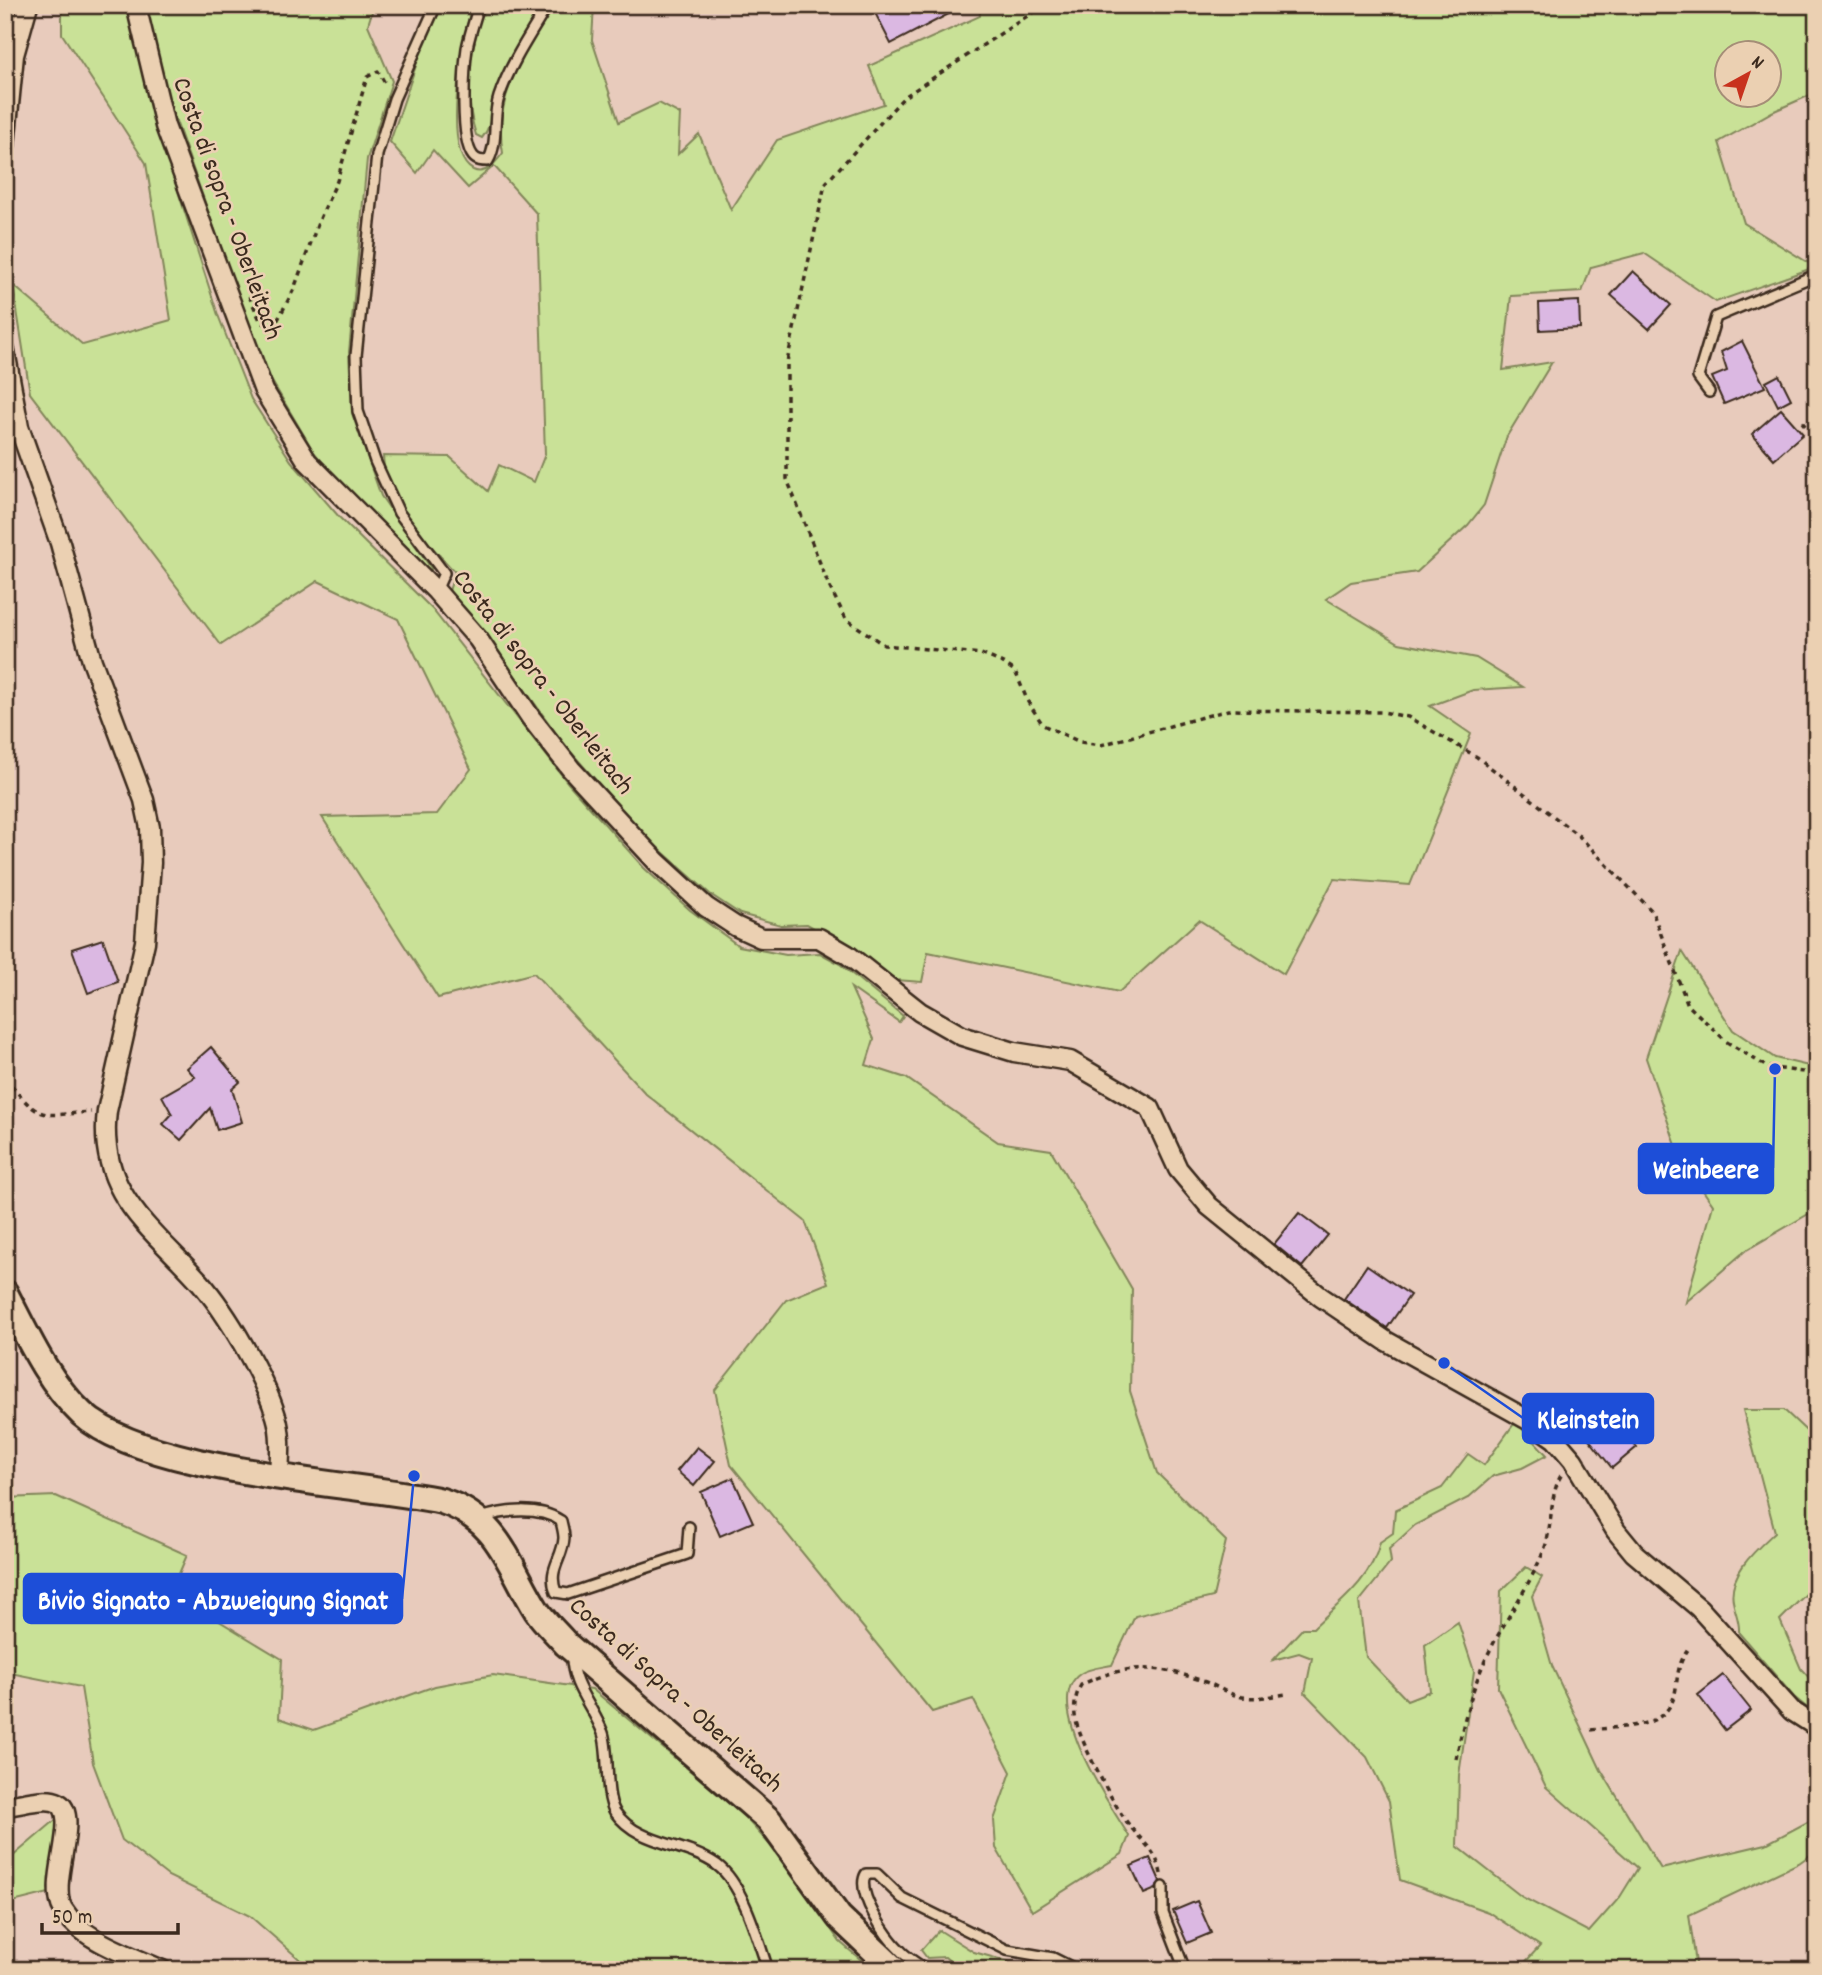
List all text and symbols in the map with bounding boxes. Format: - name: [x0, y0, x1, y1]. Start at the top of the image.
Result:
- north arrow: [1714, 38, 1784, 108]
- text: N: [1744, 50, 1769, 77]
- street label: Costa di sopra - Oberleitach: [161, 73, 291, 345]
- street label: Costa di sopra - Oberleitach: [442, 562, 642, 804]
- callout: Weinbeere: [1639, 1144, 1773, 1193]
- text: Weinbeere: [1653, 1153, 1759, 1193]
- callout: Kleinstein: [1523, 1394, 1653, 1443]
- text: Kleinstein: [1537, 1403, 1639, 1443]
- callout: Bivio Signato - Abzweigung Signat: [24, 1574, 402, 1623]
- text: Bivio Signato - Abzweigung Signat: [38, 1584, 389, 1624]
- street label: Costa di Sopra - Oberleitach: [560, 1589, 790, 1803]
- scale bar: [42, 1891, 178, 1935]
- text: 50 m: [52, 1904, 92, 1934]

